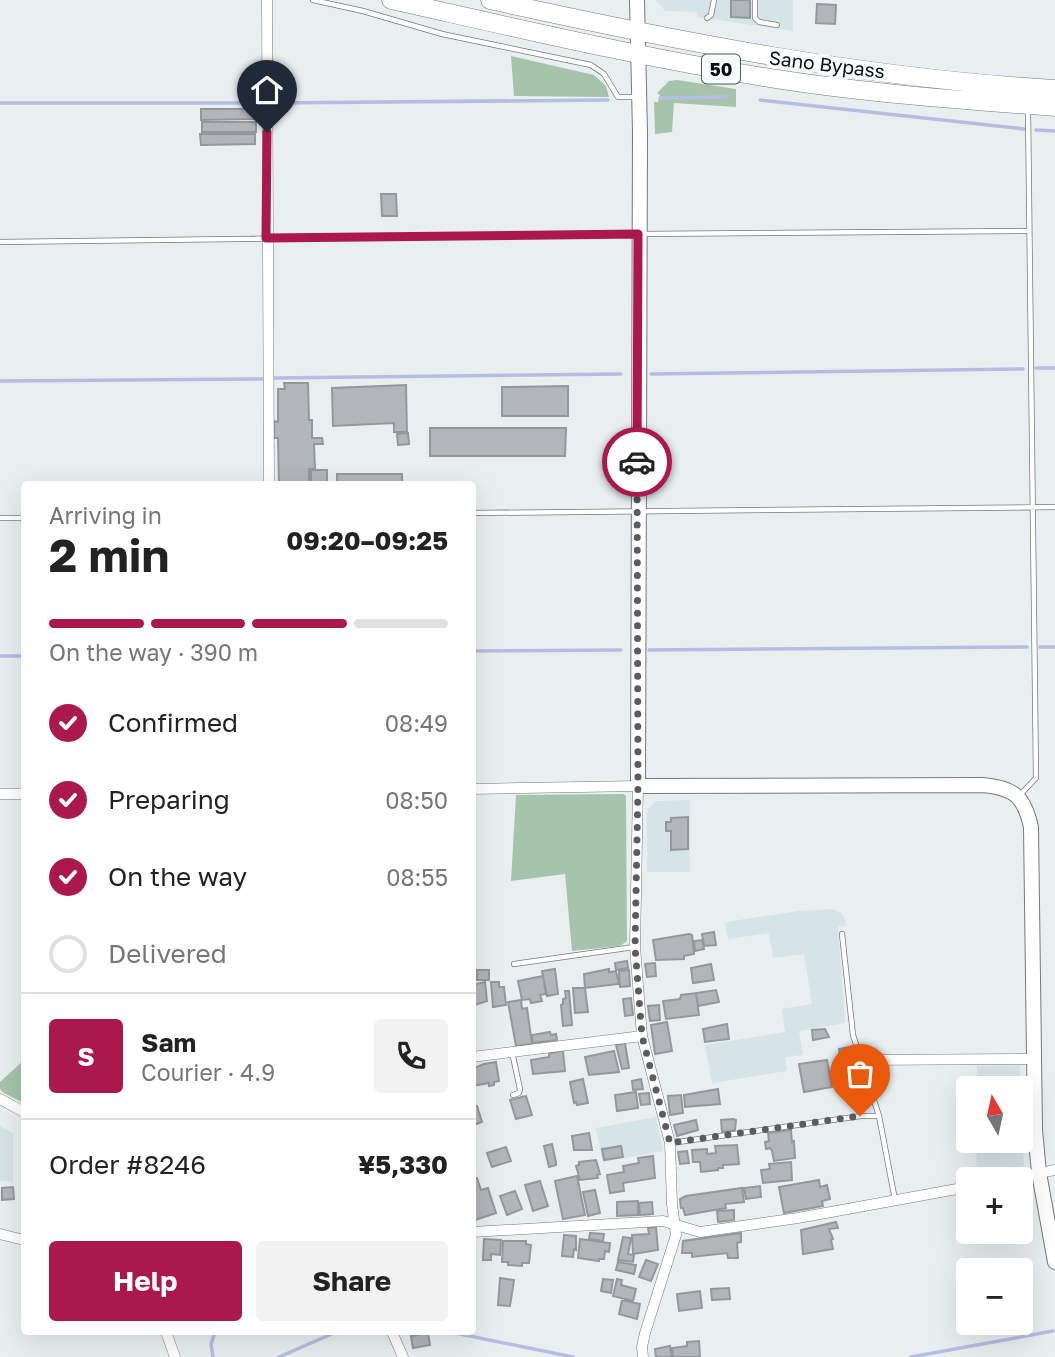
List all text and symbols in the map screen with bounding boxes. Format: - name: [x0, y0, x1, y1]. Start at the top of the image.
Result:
- street label: Sano Bypass: [768, 45, 886, 83]
- road number: 50: [702, 55, 740, 84]
- pin: [237, 60, 297, 132]
- icon: home: [248, 71, 286, 109]
- courier: [602, 427, 672, 497]
- icon: car: [618, 443, 656, 481]
- text: Arriving in: [49, 501, 162, 529]
- text: 09:20–09:25: [286, 525, 448, 556]
- text: 2 min: [49, 527, 169, 582]
- text: On the way · 390 m: [49, 638, 258, 666]
- icon: check: [49, 704, 87, 742]
- text: Confirmed: [108, 707, 238, 738]
- text: 08:49: [385, 709, 448, 737]
- icon: check: [49, 781, 87, 819]
- text: Preparing: [108, 784, 230, 815]
- text: 08:50: [385, 786, 448, 814]
- icon: check: [49, 858, 87, 896]
- text: On the way: [108, 861, 247, 892]
- text: 08:55: [386, 863, 448, 891]
- text: Delivered: [108, 938, 227, 969]
- button: phone: [374, 1019, 448, 1093]
- text: Sam: [141, 1027, 196, 1058]
- text: S: [77, 1041, 95, 1072]
- pin: [830, 1044, 890, 1116]
- icon: bag: [841, 1055, 879, 1093]
- text: Courier · 4.9: [141, 1058, 275, 1086]
- north arrow: [956, 1076, 1032, 1153]
- map controls: [956, 1076, 1033, 1335]
- text: Order #8246: [49, 1149, 206, 1180]
- text: ¥5,330: [358, 1149, 448, 1180]
- button: +: [956, 1167, 1033, 1244]
- button: Help: [49, 1241, 242, 1321]
- button: Share: [256, 1241, 448, 1321]
- button: −: [956, 1258, 1033, 1335]

